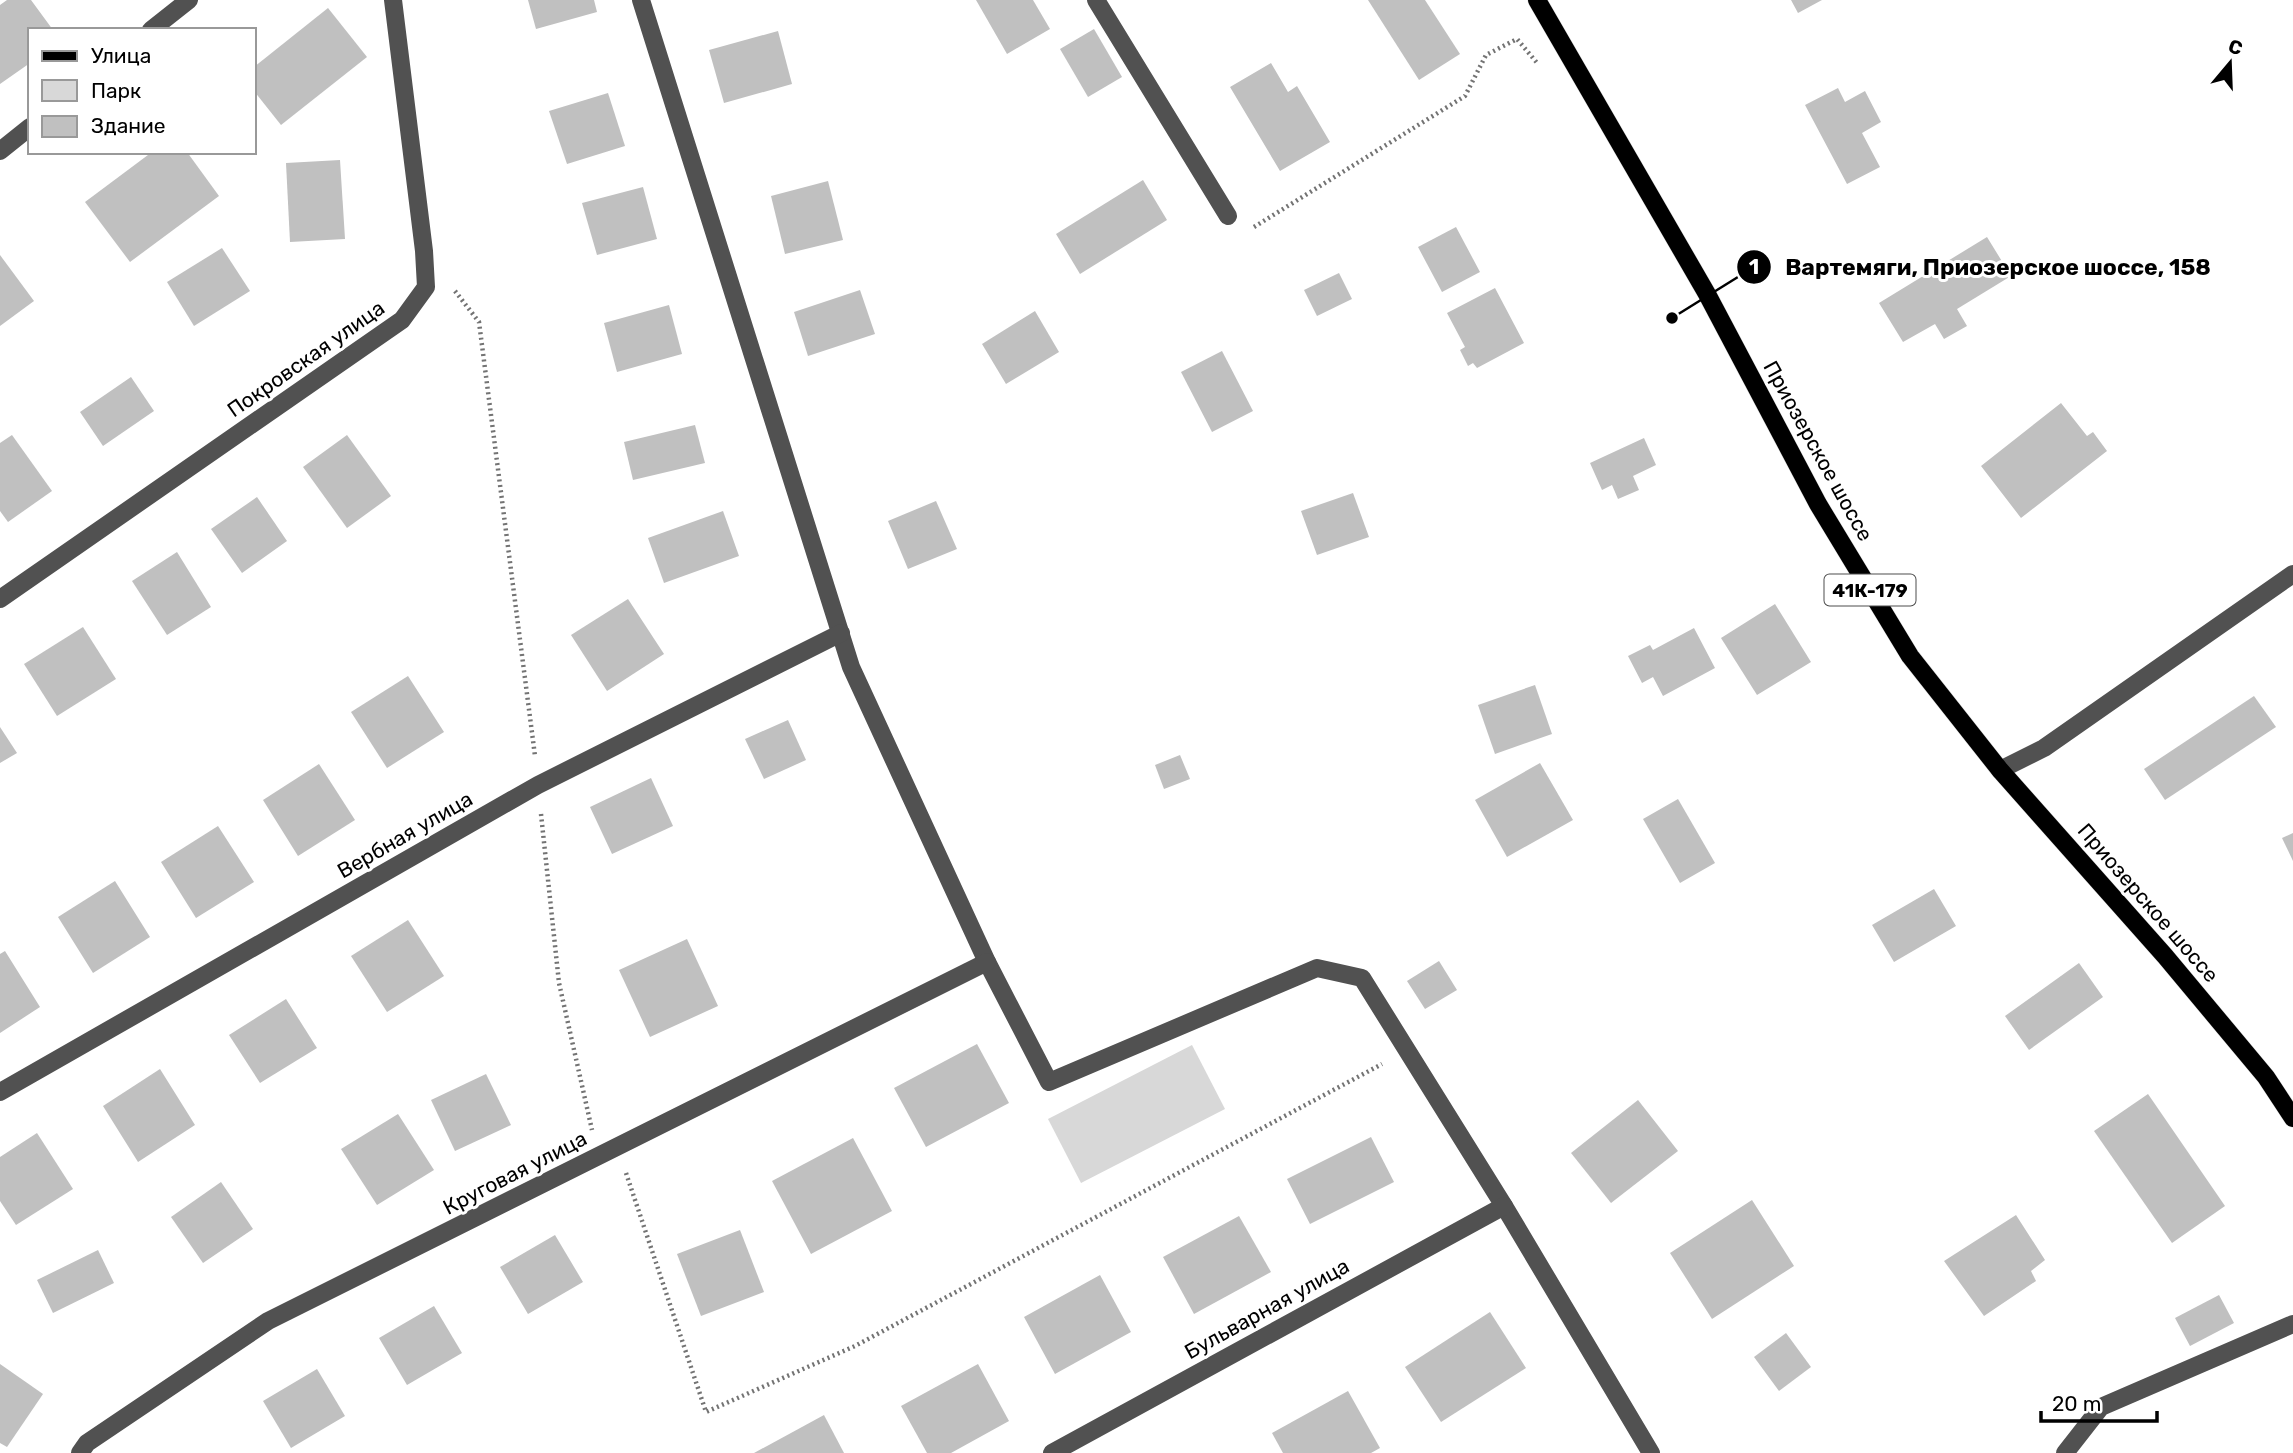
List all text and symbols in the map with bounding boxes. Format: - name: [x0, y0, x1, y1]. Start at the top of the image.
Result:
- legend: [28, 28, 256, 154]
- north arrow: [2195, 28, 2265, 98]
- text: С: [2225, 34, 2245, 60]
- text: Улица: [91, 43, 151, 68]
- text: Парк: [91, 78, 141, 103]
- text: Здание: [91, 113, 166, 138]
- callout: Вартемяги, Приозерское шоссе, 158: [1736, 245, 2225, 289]
- text: Вартемяги, Приозерское шоссе, 158: [1785, 253, 2211, 281]
- text: 1: [1749, 254, 1759, 279]
- street label: Покровская улица: [222, 295, 389, 422]
- street label: Приозерское шоссе: [1758, 356, 1878, 545]
- road number: 41К-179: [1825, 575, 1916, 606]
- street label: Вербная улица: [333, 786, 477, 883]
- street label: Приозерское шоссе: [2073, 818, 2224, 987]
- street label: Круговая улица: [439, 1125, 591, 1220]
- street label: Бульварная улица: [1180, 1253, 1353, 1364]
- scale bar: [2041, 1380, 2156, 1424]
- text: 20 m: [2052, 1391, 2101, 1416]

